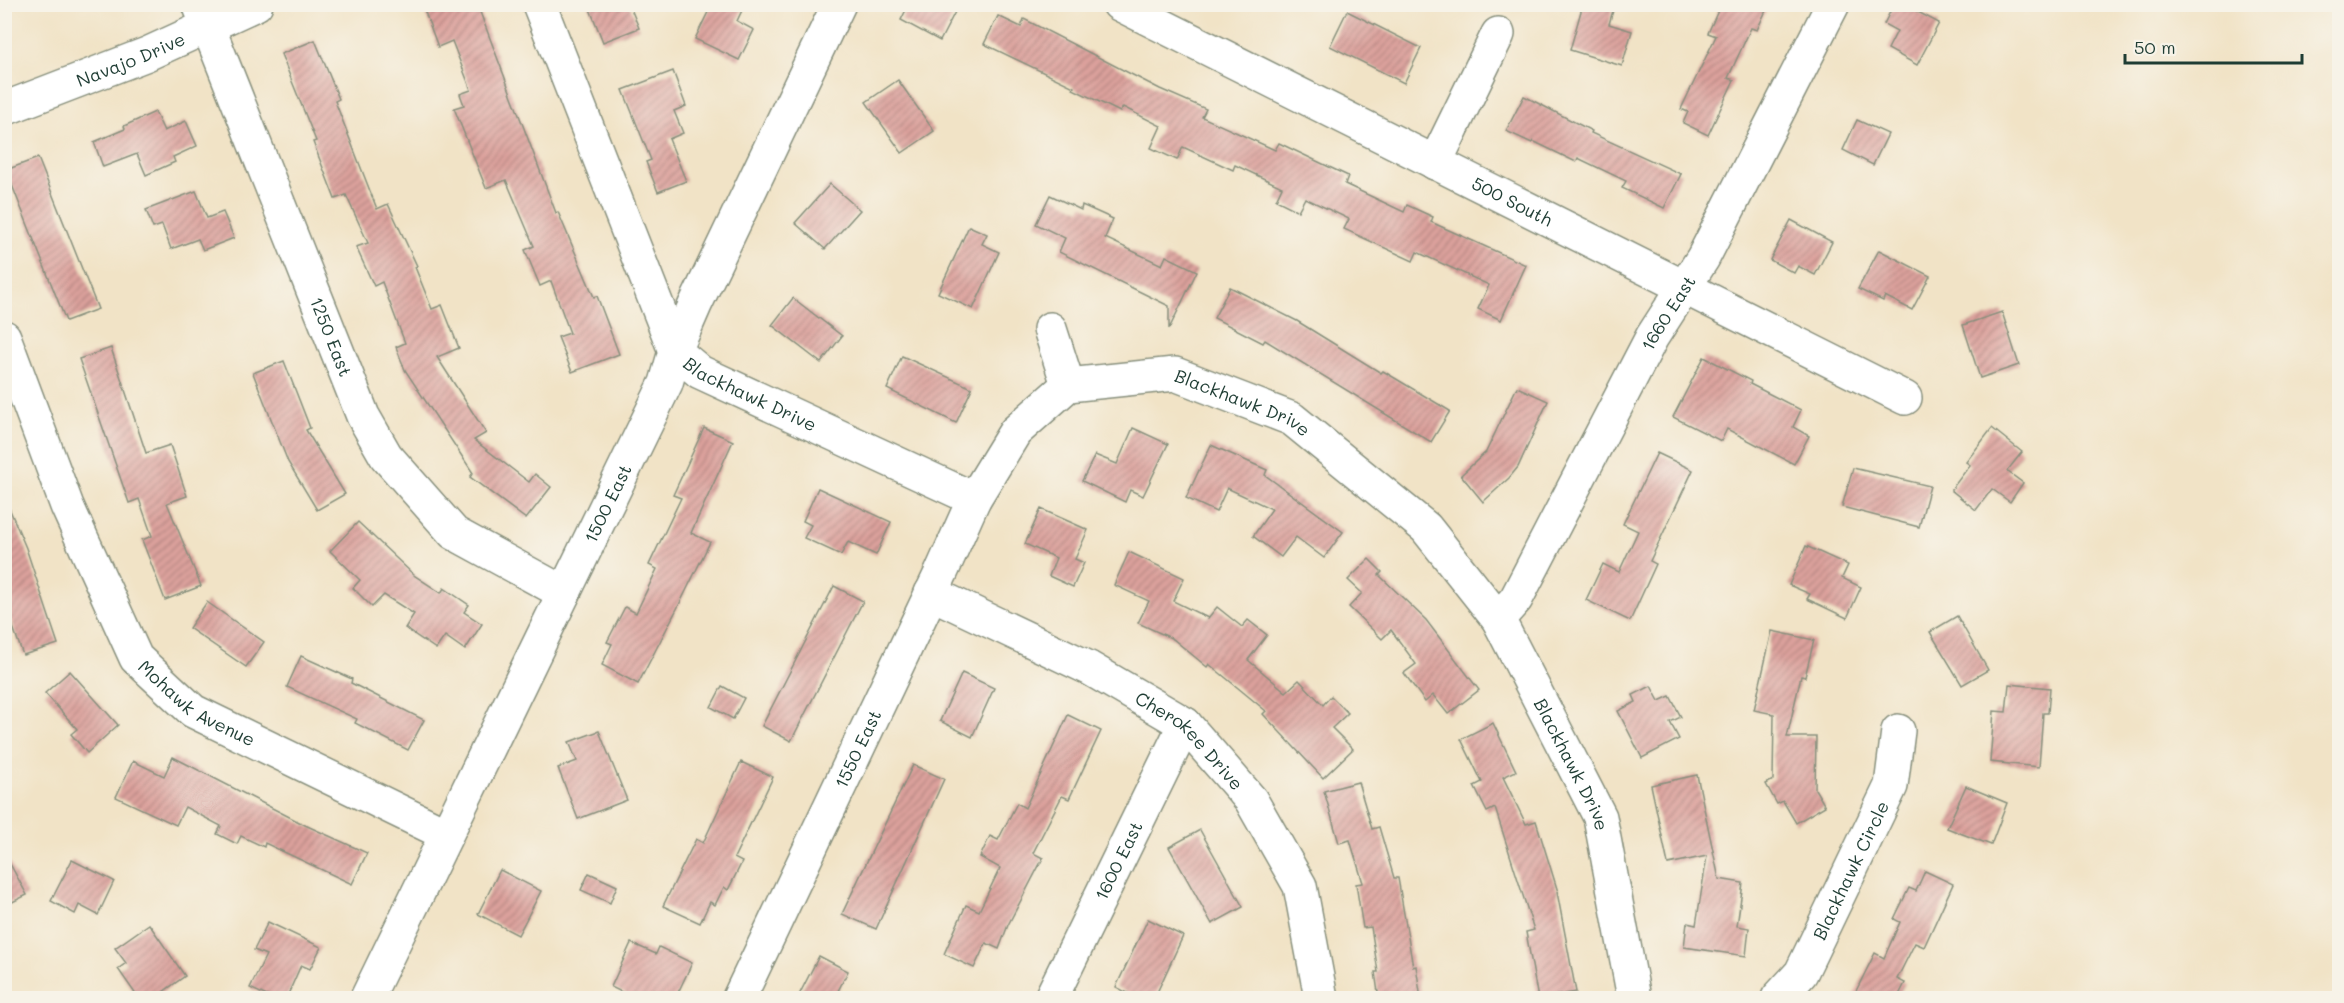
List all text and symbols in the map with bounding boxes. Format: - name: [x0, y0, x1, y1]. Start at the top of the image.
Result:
- street label: Navajo Drive: [73, 26, 189, 92]
- scale bar: [2125, 27, 2302, 65]
- text: 50 m: [2134, 35, 2176, 59]
- street label: 500 South: [1468, 171, 1557, 231]
- street label: 1660 East: [1635, 271, 1701, 355]
- street label: 1250 East: [305, 293, 358, 380]
- street label: Blackhawk Drive: [678, 351, 821, 436]
- street label: Blackhawk Drive: [1171, 363, 1316, 441]
- street label: 1500 East: [578, 460, 637, 547]
- street label: Mohawk Avenue: [133, 654, 259, 751]
- street label: Cherokee Drive: [1131, 686, 1249, 795]
- street label: Blackhawk Drive: [1529, 694, 1614, 832]
- street label: 1550 East: [829, 706, 886, 792]
- street label: Blackhawk Circle: [1807, 797, 1894, 944]
- street label: 1600 East: [1089, 817, 1148, 904]

